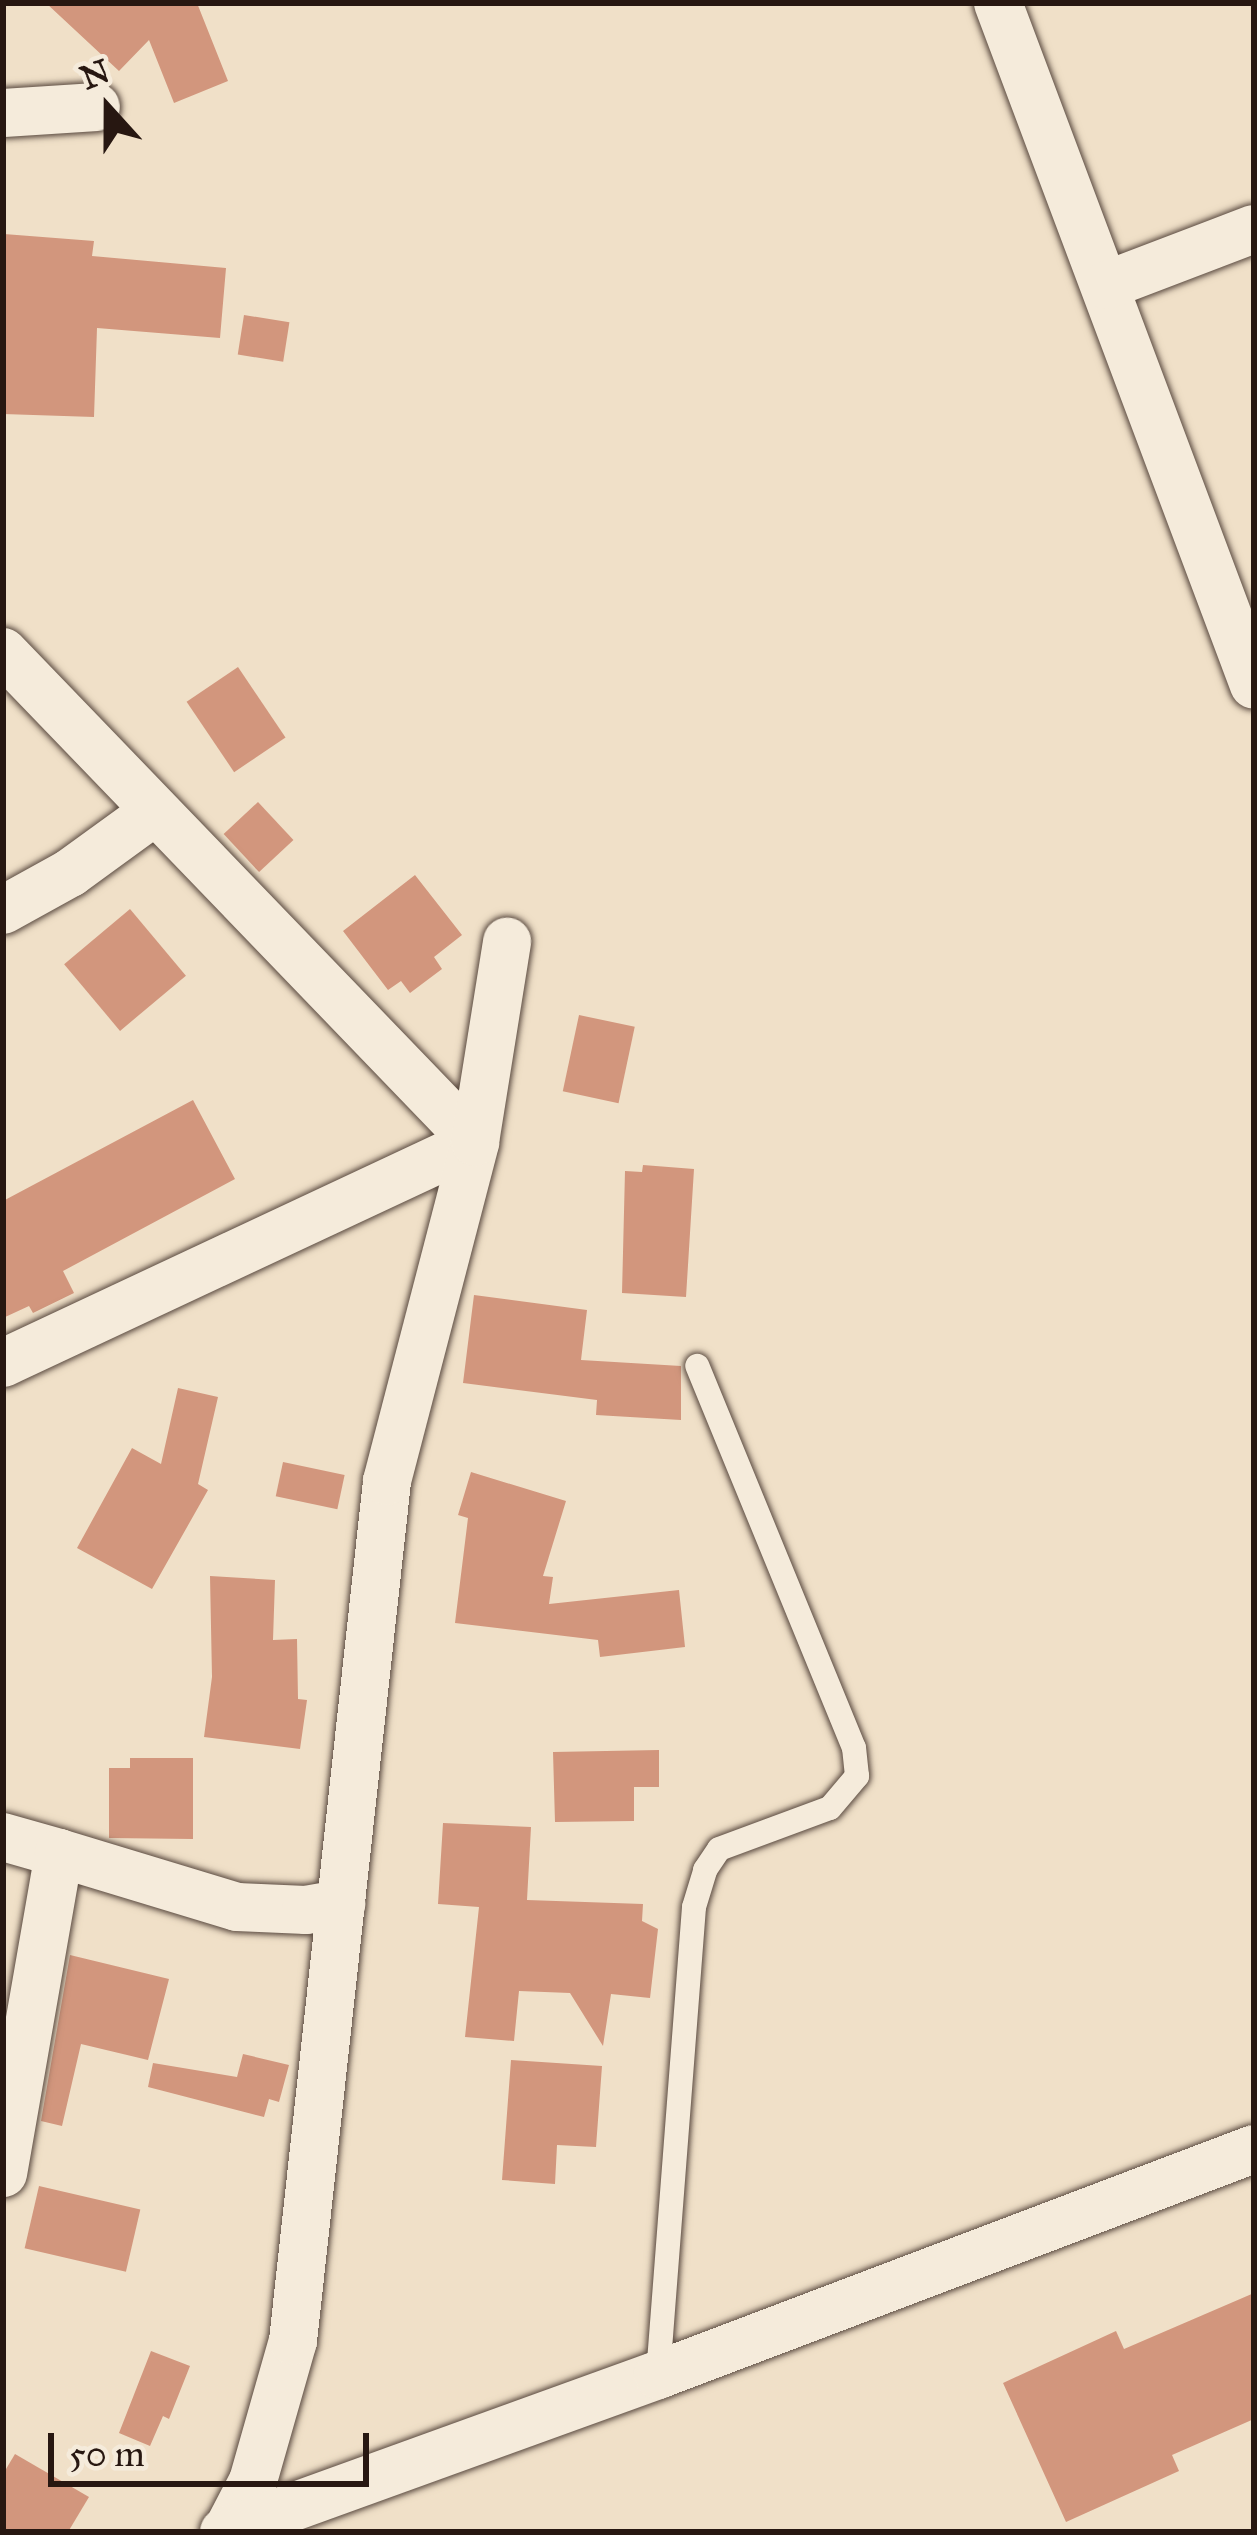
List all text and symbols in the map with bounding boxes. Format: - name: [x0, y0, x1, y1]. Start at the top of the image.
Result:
- north arrow: [48, 48, 168, 168]
- text: N: [75, 51, 115, 98]
- scale bar: [54, 2409, 375, 2483]
- text: 50 m: [69, 2432, 145, 2476]

